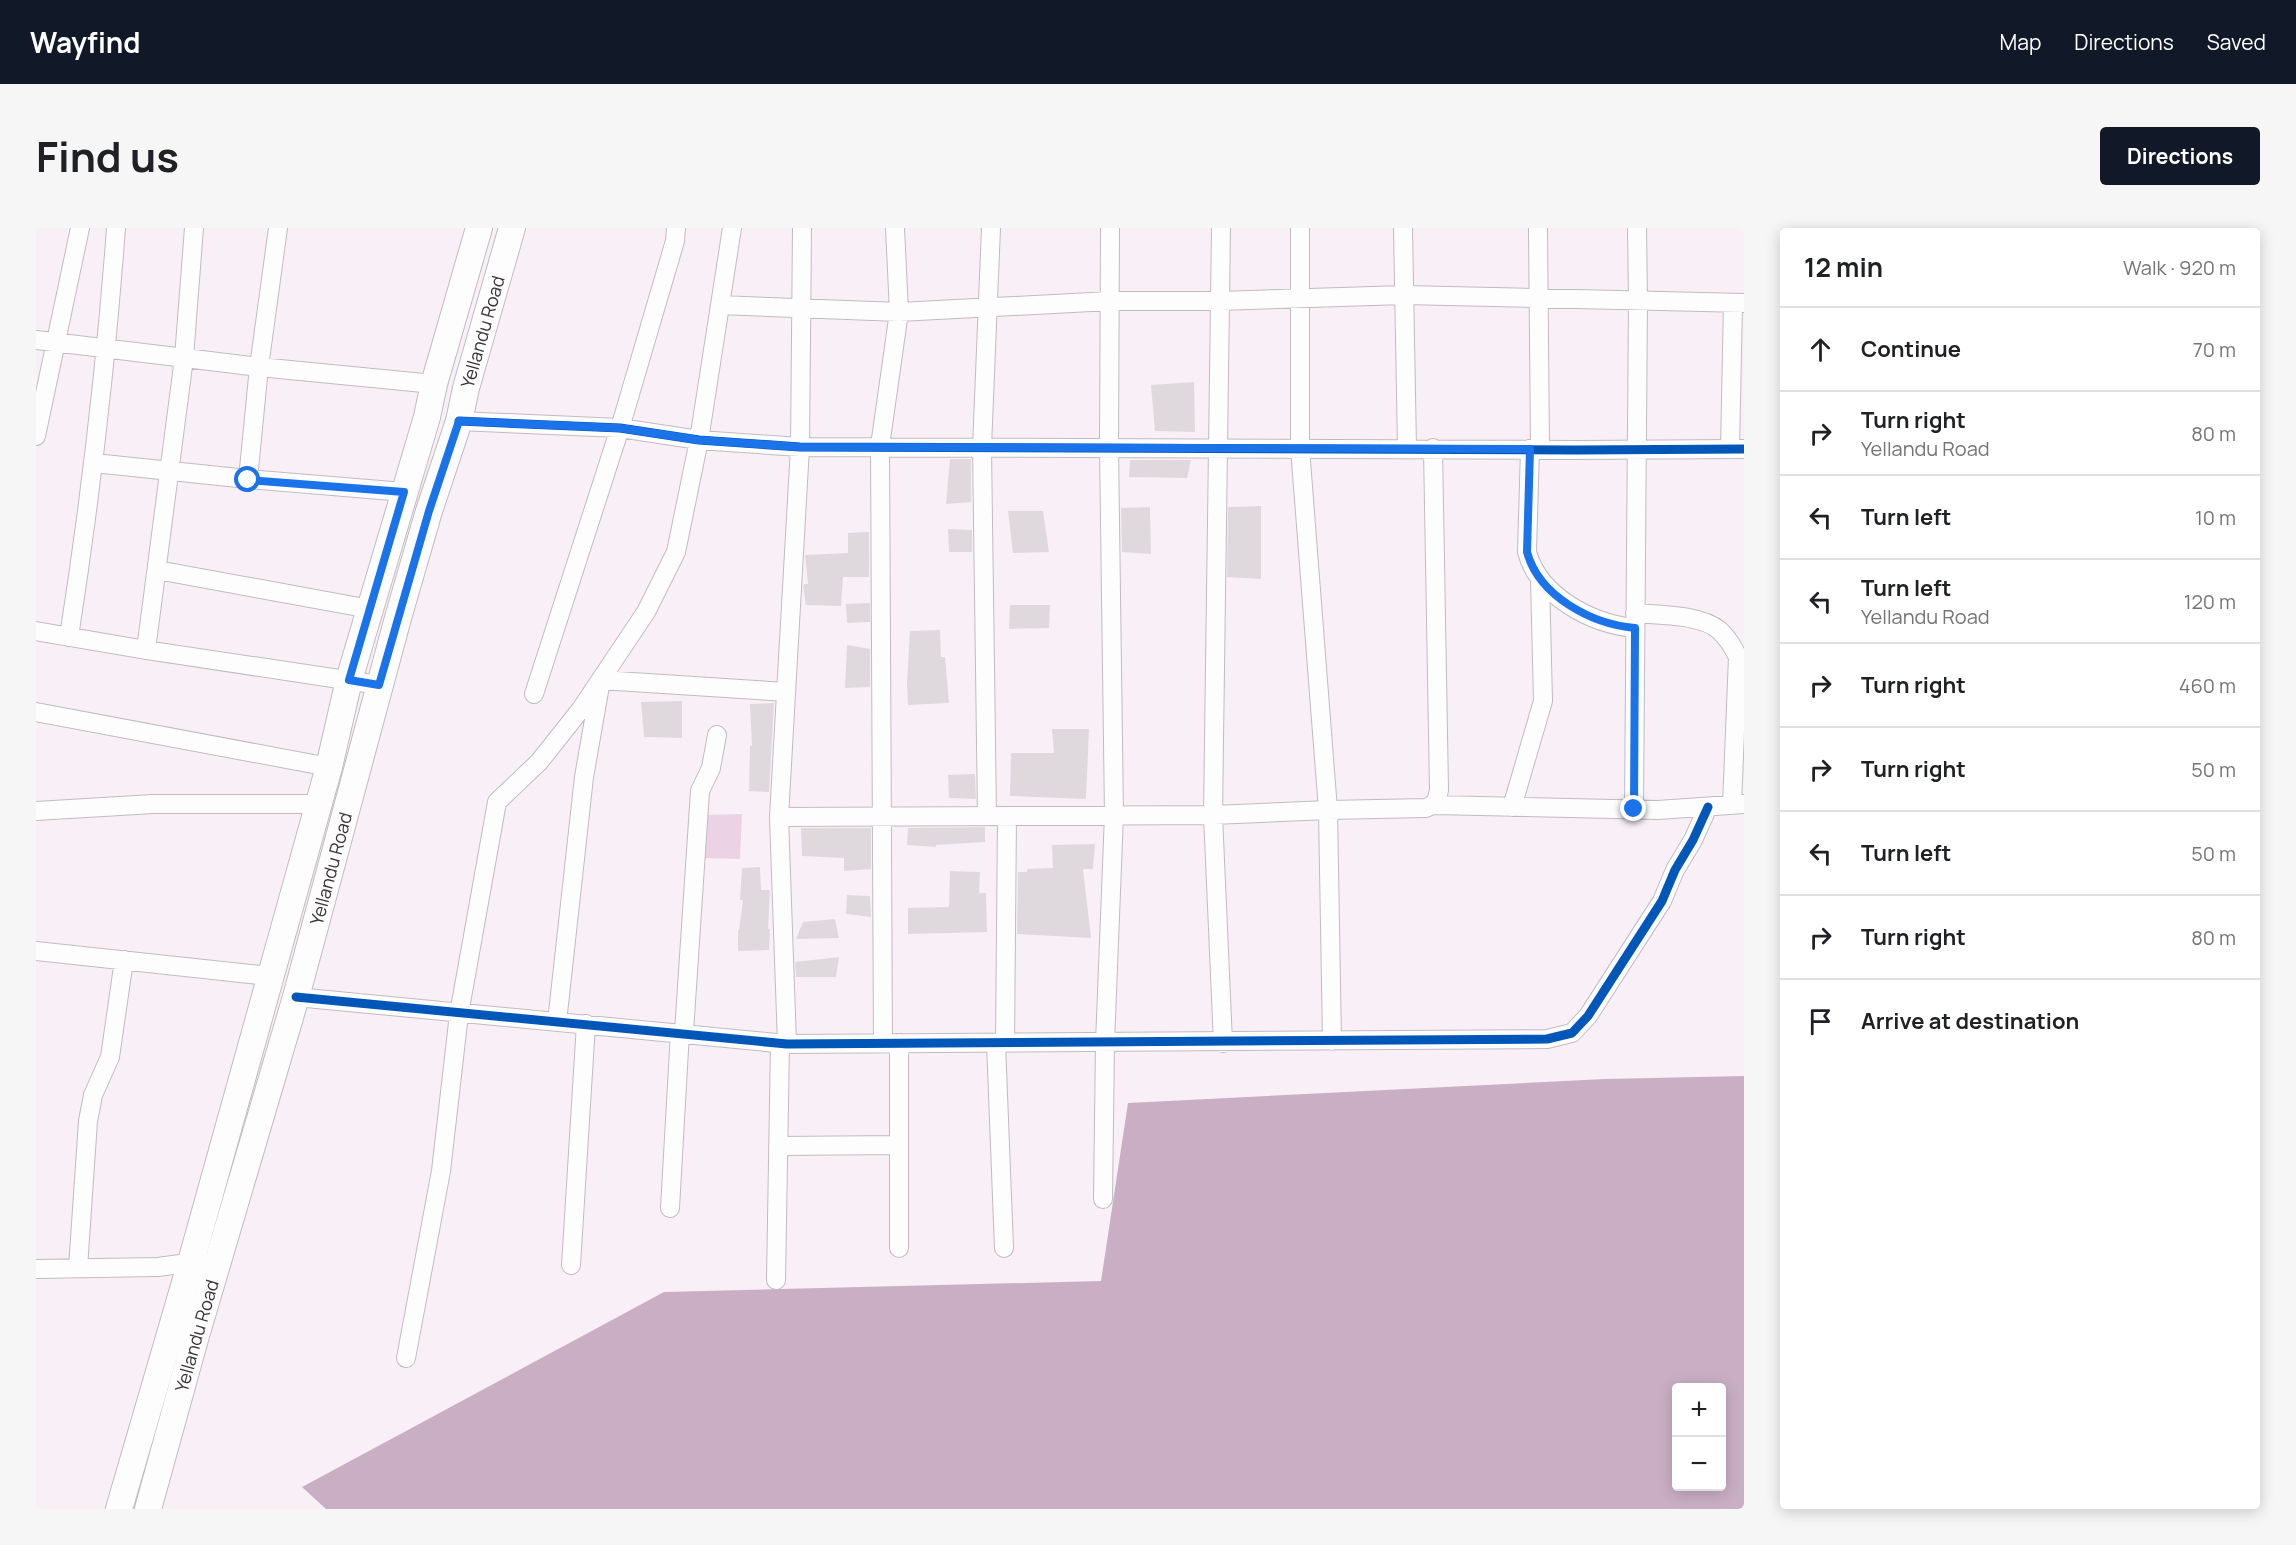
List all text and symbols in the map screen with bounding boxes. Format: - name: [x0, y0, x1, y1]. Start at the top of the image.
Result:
- text: Wayfind: [30, 23, 140, 61]
- text: Map: [2000, 28, 2041, 56]
- text: Directions: [2074, 28, 2174, 56]
- text: Saved: [2207, 28, 2266, 56]
- text: Find us: [36, 127, 179, 185]
- button: Directions: [2100, 127, 2260, 185]
- text: 12 min: [1804, 249, 1883, 285]
- text: Walk · 920 m: [2123, 254, 2236, 281]
- street label: Yellandu Road: [455, 273, 510, 391]
- icon: ahead: [1804, 333, 1837, 366]
- text: Continue: [1861, 334, 1961, 364]
- text: 70 m: [2193, 336, 2236, 363]
- text: Turn right: [1861, 405, 1966, 435]
- icon: right: [1804, 417, 1837, 450]
- text: 80 m: [2191, 420, 2236, 447]
- text: Yellandu Road: [1861, 435, 1990, 462]
- route start: [234, 466, 260, 492]
- icon: left: [1804, 501, 1837, 534]
- text: Turn left: [1861, 502, 1951, 532]
- text: 10 m: [2195, 504, 2236, 531]
- text: Turn left: [1861, 573, 1951, 603]
- icon: left: [1804, 585, 1837, 618]
- text: 120 m: [2184, 588, 2236, 615]
- text: Yellandu Road: [1861, 603, 1990, 630]
- icon: right: [1804, 669, 1837, 702]
- text: Turn right: [1861, 670, 1966, 700]
- text: 460 m: [2179, 672, 2236, 699]
- icon: right: [1804, 753, 1837, 786]
- text: Turn right: [1861, 754, 1966, 784]
- text: 50 m: [2191, 756, 2236, 783]
- route end: [1620, 795, 1646, 821]
- street label: Yellandu Road: [304, 810, 357, 928]
- icon: left: [1804, 837, 1837, 870]
- text: Turn left: [1861, 838, 1951, 868]
- text: 50 m: [2191, 840, 2236, 867]
- icon: right: [1804, 921, 1837, 954]
- text: Turn right: [1861, 922, 1966, 952]
- text: 80 m: [2191, 924, 2236, 951]
- icon: arrive: [1804, 1005, 1837, 1038]
- text: Arrive at destination: [1861, 1006, 2079, 1036]
- street label: Yellandu Road: [169, 1277, 224, 1395]
- map controls: [1672, 1383, 1726, 1491]
- button: +: [1672, 1383, 1726, 1437]
- button: −: [1672, 1437, 1726, 1491]

